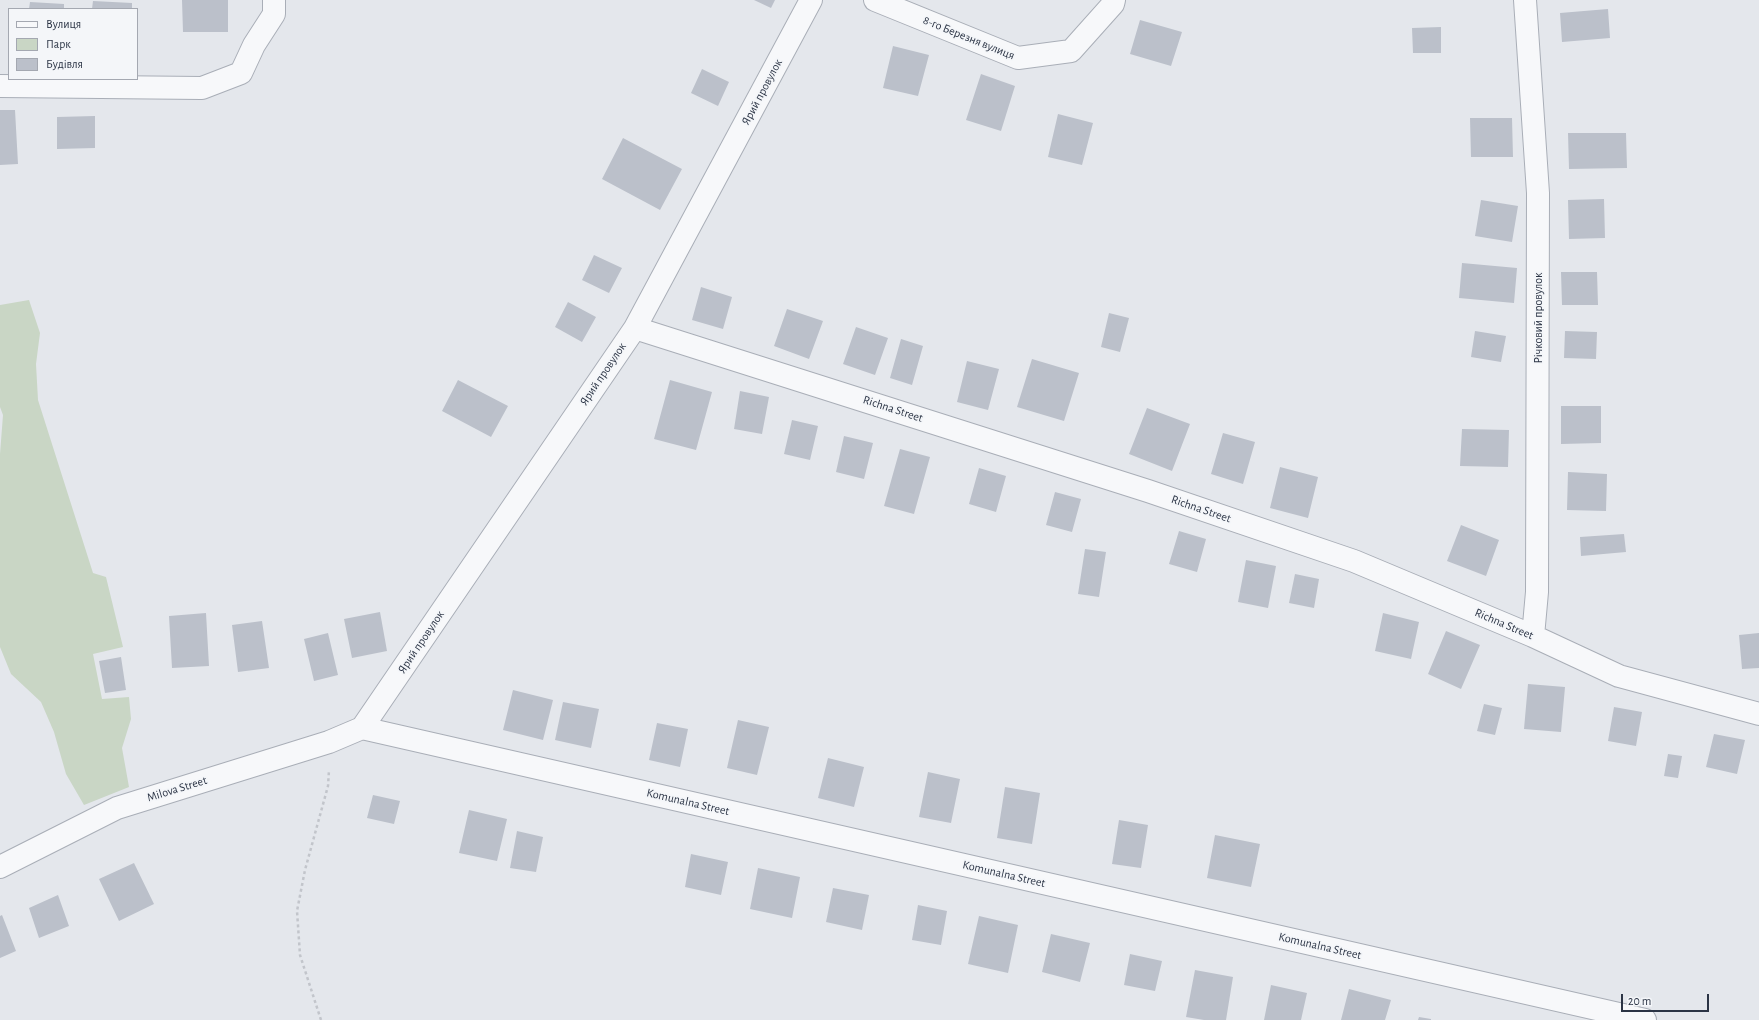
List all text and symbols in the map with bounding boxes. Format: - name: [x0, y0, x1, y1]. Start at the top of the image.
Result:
- legend: [8, 8, 138, 80]
- street label: 8-го Березня вулиця: [921, 13, 1017, 63]
- text: Вулиця: [46, 18, 81, 30]
- text: Парк: [46, 38, 71, 50]
- street label: Ярий провулок: [739, 57, 785, 127]
- text: Будівля: [46, 58, 83, 70]
- street label: Річковий провулок: [1531, 273, 1545, 363]
- street label: Ярий провулок: [577, 340, 629, 408]
- street label: Richna Street: [861, 393, 925, 425]
- street label: Richna Street: [1169, 492, 1233, 526]
- street label: Richna Street: [1473, 605, 1535, 643]
- street label: Ярий провулок: [395, 608, 447, 676]
- street label: Milova Street: [145, 773, 209, 805]
- street label: Komunalna Street: [645, 786, 731, 818]
- street label: Komunalna Street: [961, 858, 1047, 890]
- street label: Komunalna Street: [1277, 930, 1363, 962]
- scale bar: [1623, 986, 1711, 1012]
- text: 20 m: [1628, 995, 1651, 1007]

